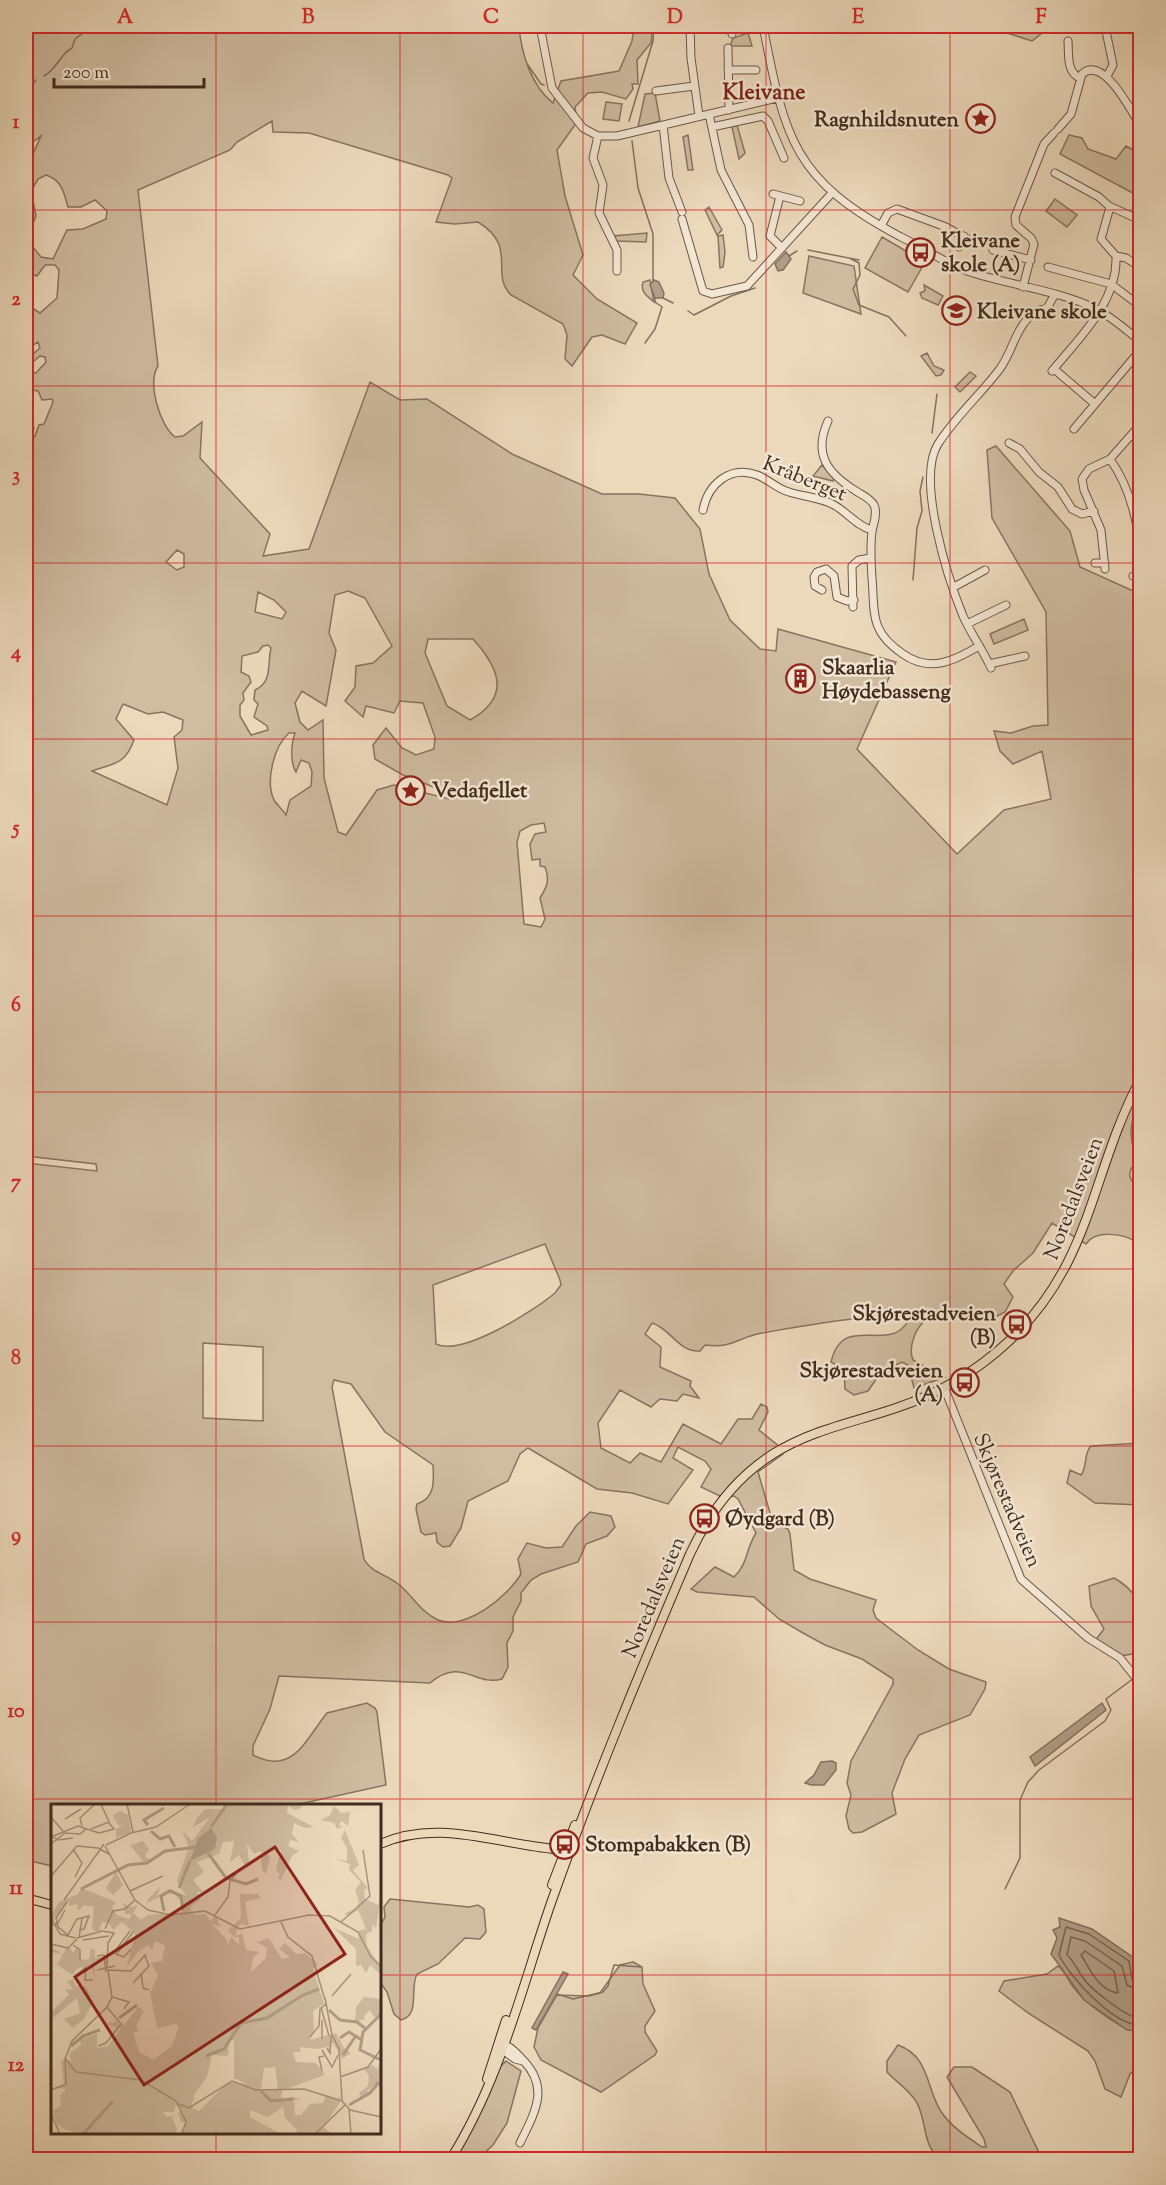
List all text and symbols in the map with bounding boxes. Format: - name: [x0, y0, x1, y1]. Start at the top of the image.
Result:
- text: A: [117, 4, 134, 33]
- text: B: [302, 4, 315, 33]
- text: C: [483, 4, 499, 33]
- text: D: [667, 4, 683, 33]
- text: E: [852, 4, 865, 33]
- text: F: [1035, 4, 1047, 33]
- scale bar: [54, 51, 204, 89]
- text: 200 m: [63, 61, 109, 87]
- district label: Kleivane: [723, 78, 805, 110]
- place icon: Ragnhildsnuten: [964, 103, 996, 135]
- place label: Ragnhildsnuten: [814, 106, 960, 136]
- text: 1: [13, 109, 20, 138]
- place label: Kleivane skole (A): [941, 227, 1020, 281]
- bus stop icon: Kleivane skole (A): [904, 236, 936, 268]
- text: 2: [11, 286, 21, 315]
- school or university icon: Kleivane skole: [940, 295, 972, 327]
- place label: Kleivane skole: [977, 298, 1107, 328]
- street label: Kråberget: [758, 449, 851, 510]
- text: 3: [12, 462, 20, 491]
- text: 4: [10, 639, 21, 668]
- place label: Skaarlia Høydebasseng: [822, 654, 951, 708]
- building icon: Skaarlia Høydebasseng: [785, 663, 817, 695]
- place icon: Vedafjellet: [395, 774, 427, 806]
- place label: Vedafjellet: [432, 777, 528, 807]
- text: 5: [11, 815, 20, 844]
- text: 6: [11, 992, 21, 1021]
- street label: Noredalsveien: [1038, 1133, 1112, 1265]
- text: 7: [11, 1169, 22, 1198]
- place label: Skjørestadveien (B): [853, 1300, 997, 1354]
- bus stop icon: Skjørestadveien (B): [1001, 1309, 1033, 1341]
- text: 8: [11, 1345, 21, 1374]
- place label: Skjørestadveien (A): [800, 1357, 944, 1411]
- bus stop icon: Skjørestadveien (A): [948, 1366, 980, 1398]
- street label: Skjørestadveien: [964, 1429, 1048, 1573]
- bus stop icon: Øydgard (B): [688, 1502, 720, 1534]
- place label: Øydgard (B): [725, 1505, 835, 1535]
- text: 9: [11, 1522, 21, 1551]
- street label: Noredalsveien: [616, 1532, 694, 1663]
- text: 10: [7, 1698, 25, 1727]
- inset map: [51, 1804, 381, 2134]
- bus stop icon: Stompabakken (B): [548, 1828, 580, 1860]
- place label: Stompabakken (B): [585, 1831, 751, 1861]
- text: 11: [9, 1875, 23, 1904]
- text: 12: [8, 2052, 25, 2081]

